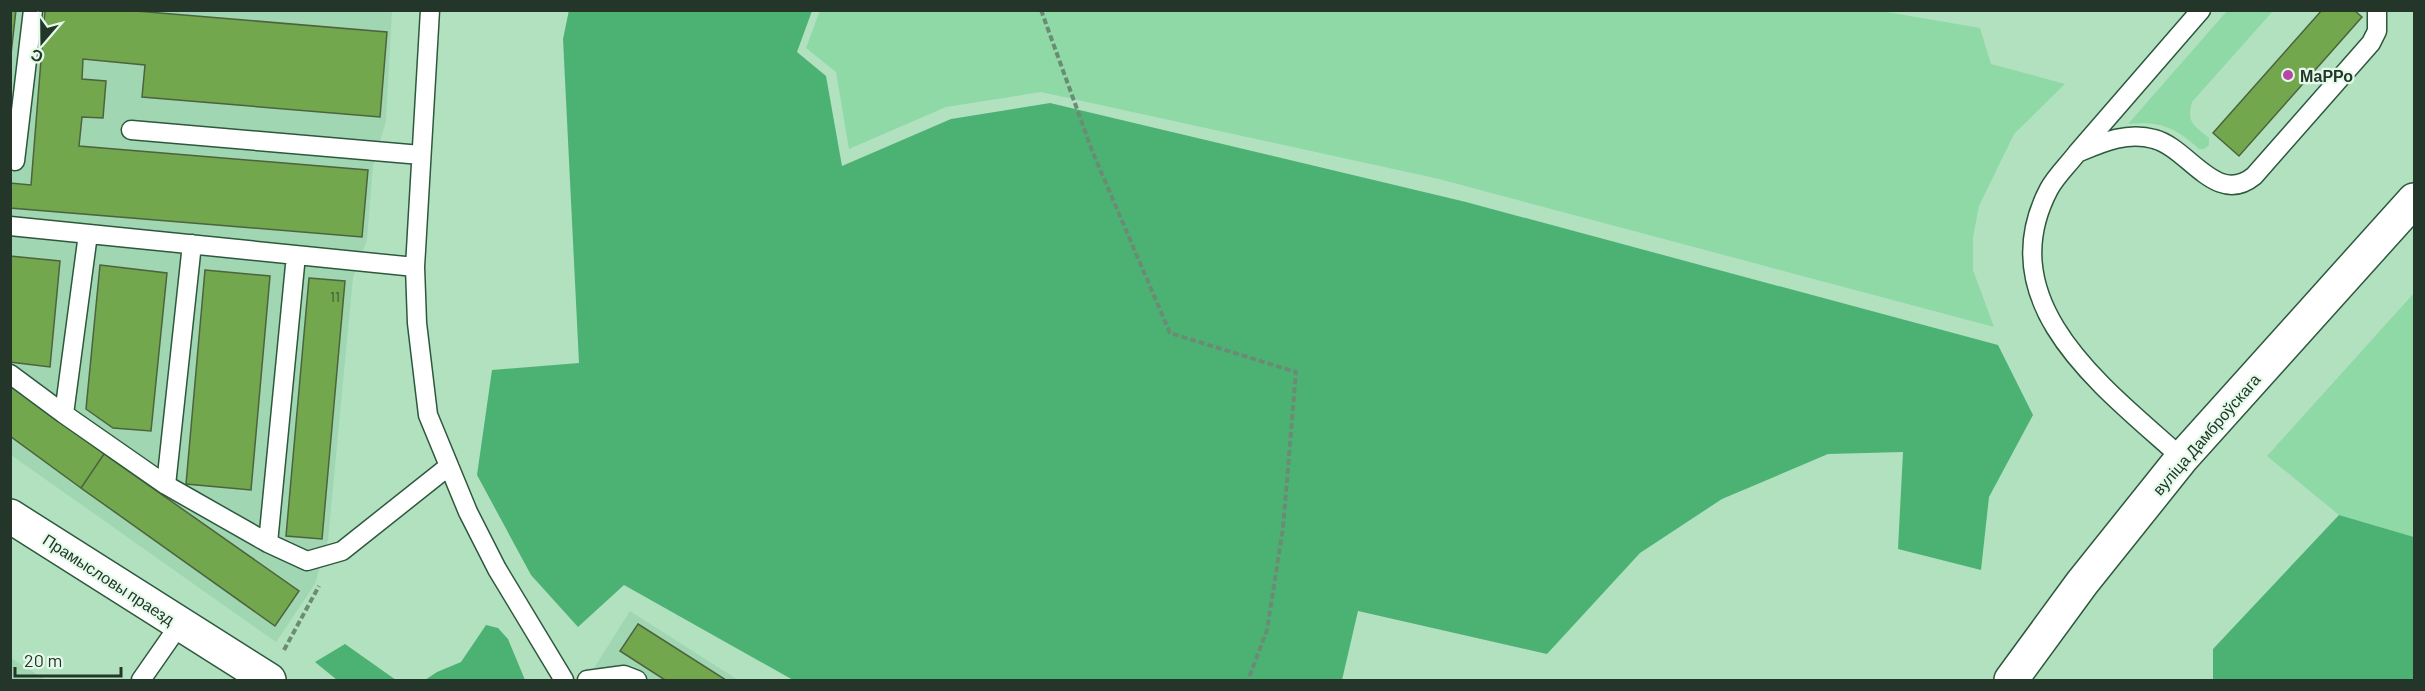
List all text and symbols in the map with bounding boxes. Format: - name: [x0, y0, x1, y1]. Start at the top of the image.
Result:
- north arrow: [12, 12, 72, 72]
- text: С: [28, 46, 45, 67]
- place label: МаРРо: [2300, 66, 2353, 85]
- marker: МаРРо: [2281, 68, 2295, 82]
- house number: 11: [330, 288, 340, 305]
- street label: вуліца Дамброўскага: [2148, 370, 2264, 498]
- street label: Прамысловы праезд: [40, 529, 179, 629]
- scale bar: [15, 640, 122, 678]
- text: 20 m: [24, 649, 62, 671]

